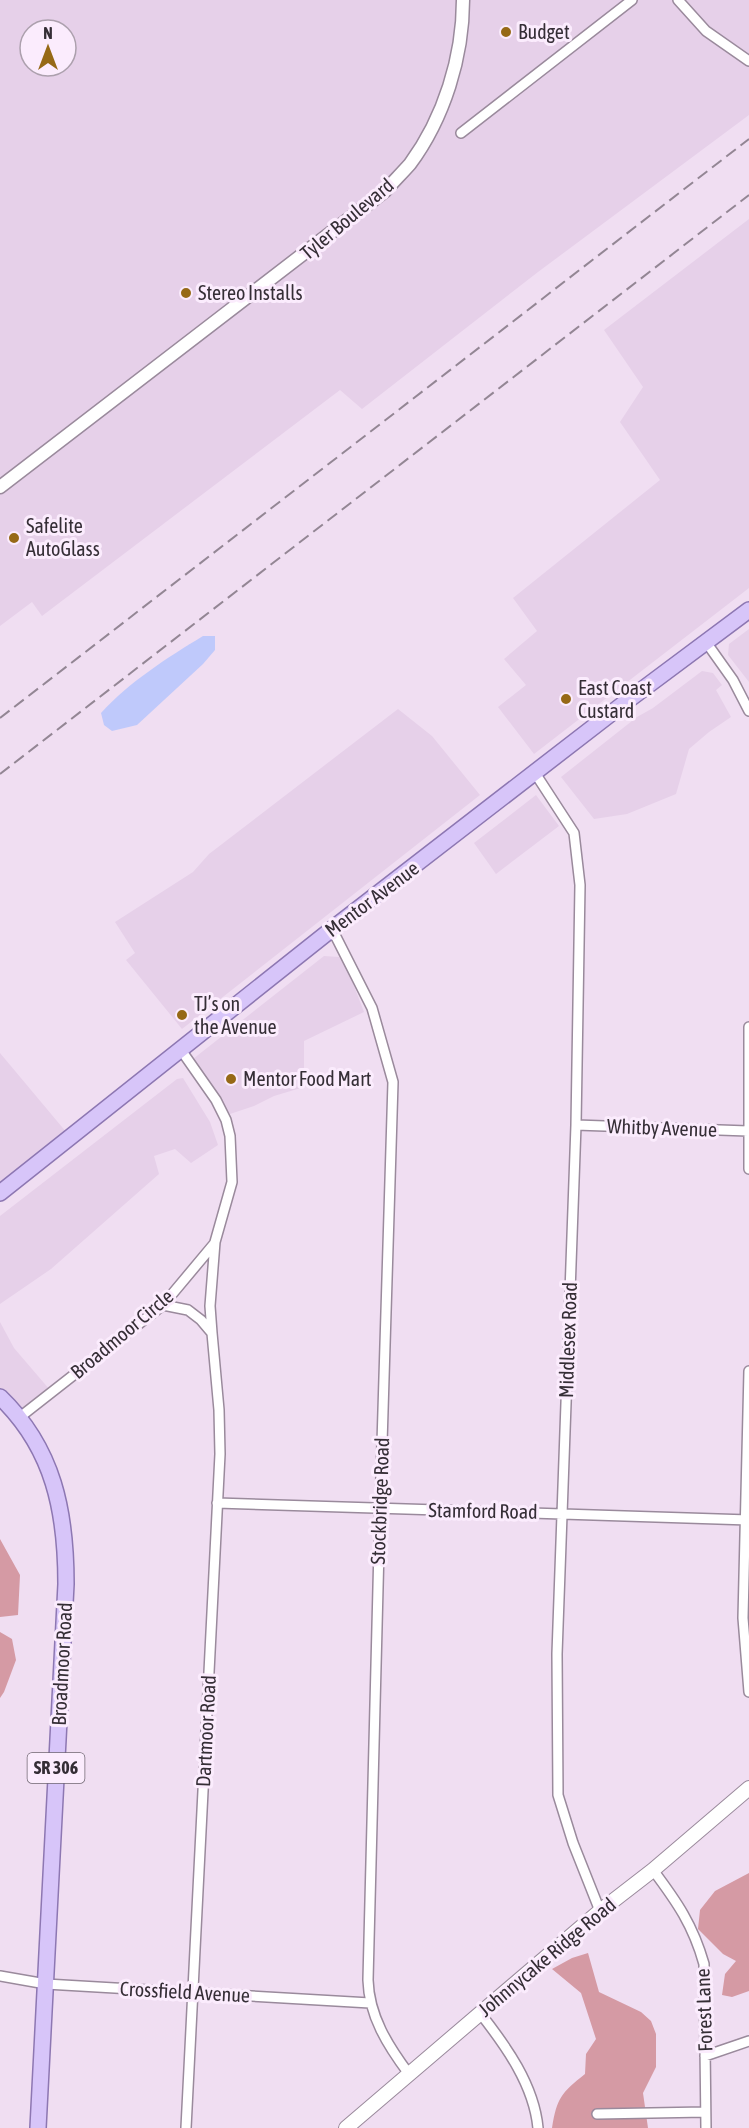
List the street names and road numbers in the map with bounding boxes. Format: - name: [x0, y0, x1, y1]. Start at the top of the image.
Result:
- street label: Tyler Boulevard: [296, 173, 398, 264]
- street label: Mentor Avenue: [320, 856, 423, 941]
- street label: Whitby Avenue: [607, 1114, 717, 1141]
- street label: Middlesex Road: [554, 1282, 581, 1398]
- street label: Broadmoor Circle: [66, 1284, 178, 1383]
- street label: Stockbridge Road: [366, 1437, 393, 1565]
- street label: Stamford Road: [428, 1498, 538, 1523]
- street label: Broadmoor Road: [47, 1602, 76, 1726]
- street label: Dartmoor Road: [191, 1674, 220, 1787]
- road number: SR 306: [28, 1753, 84, 1783]
- street label: Johnnycake Ridge Road: [473, 1892, 620, 2021]
- street label: Forest Lane: [691, 1968, 716, 2052]
- street label: Crossfield Avenue: [119, 1977, 251, 2006]

